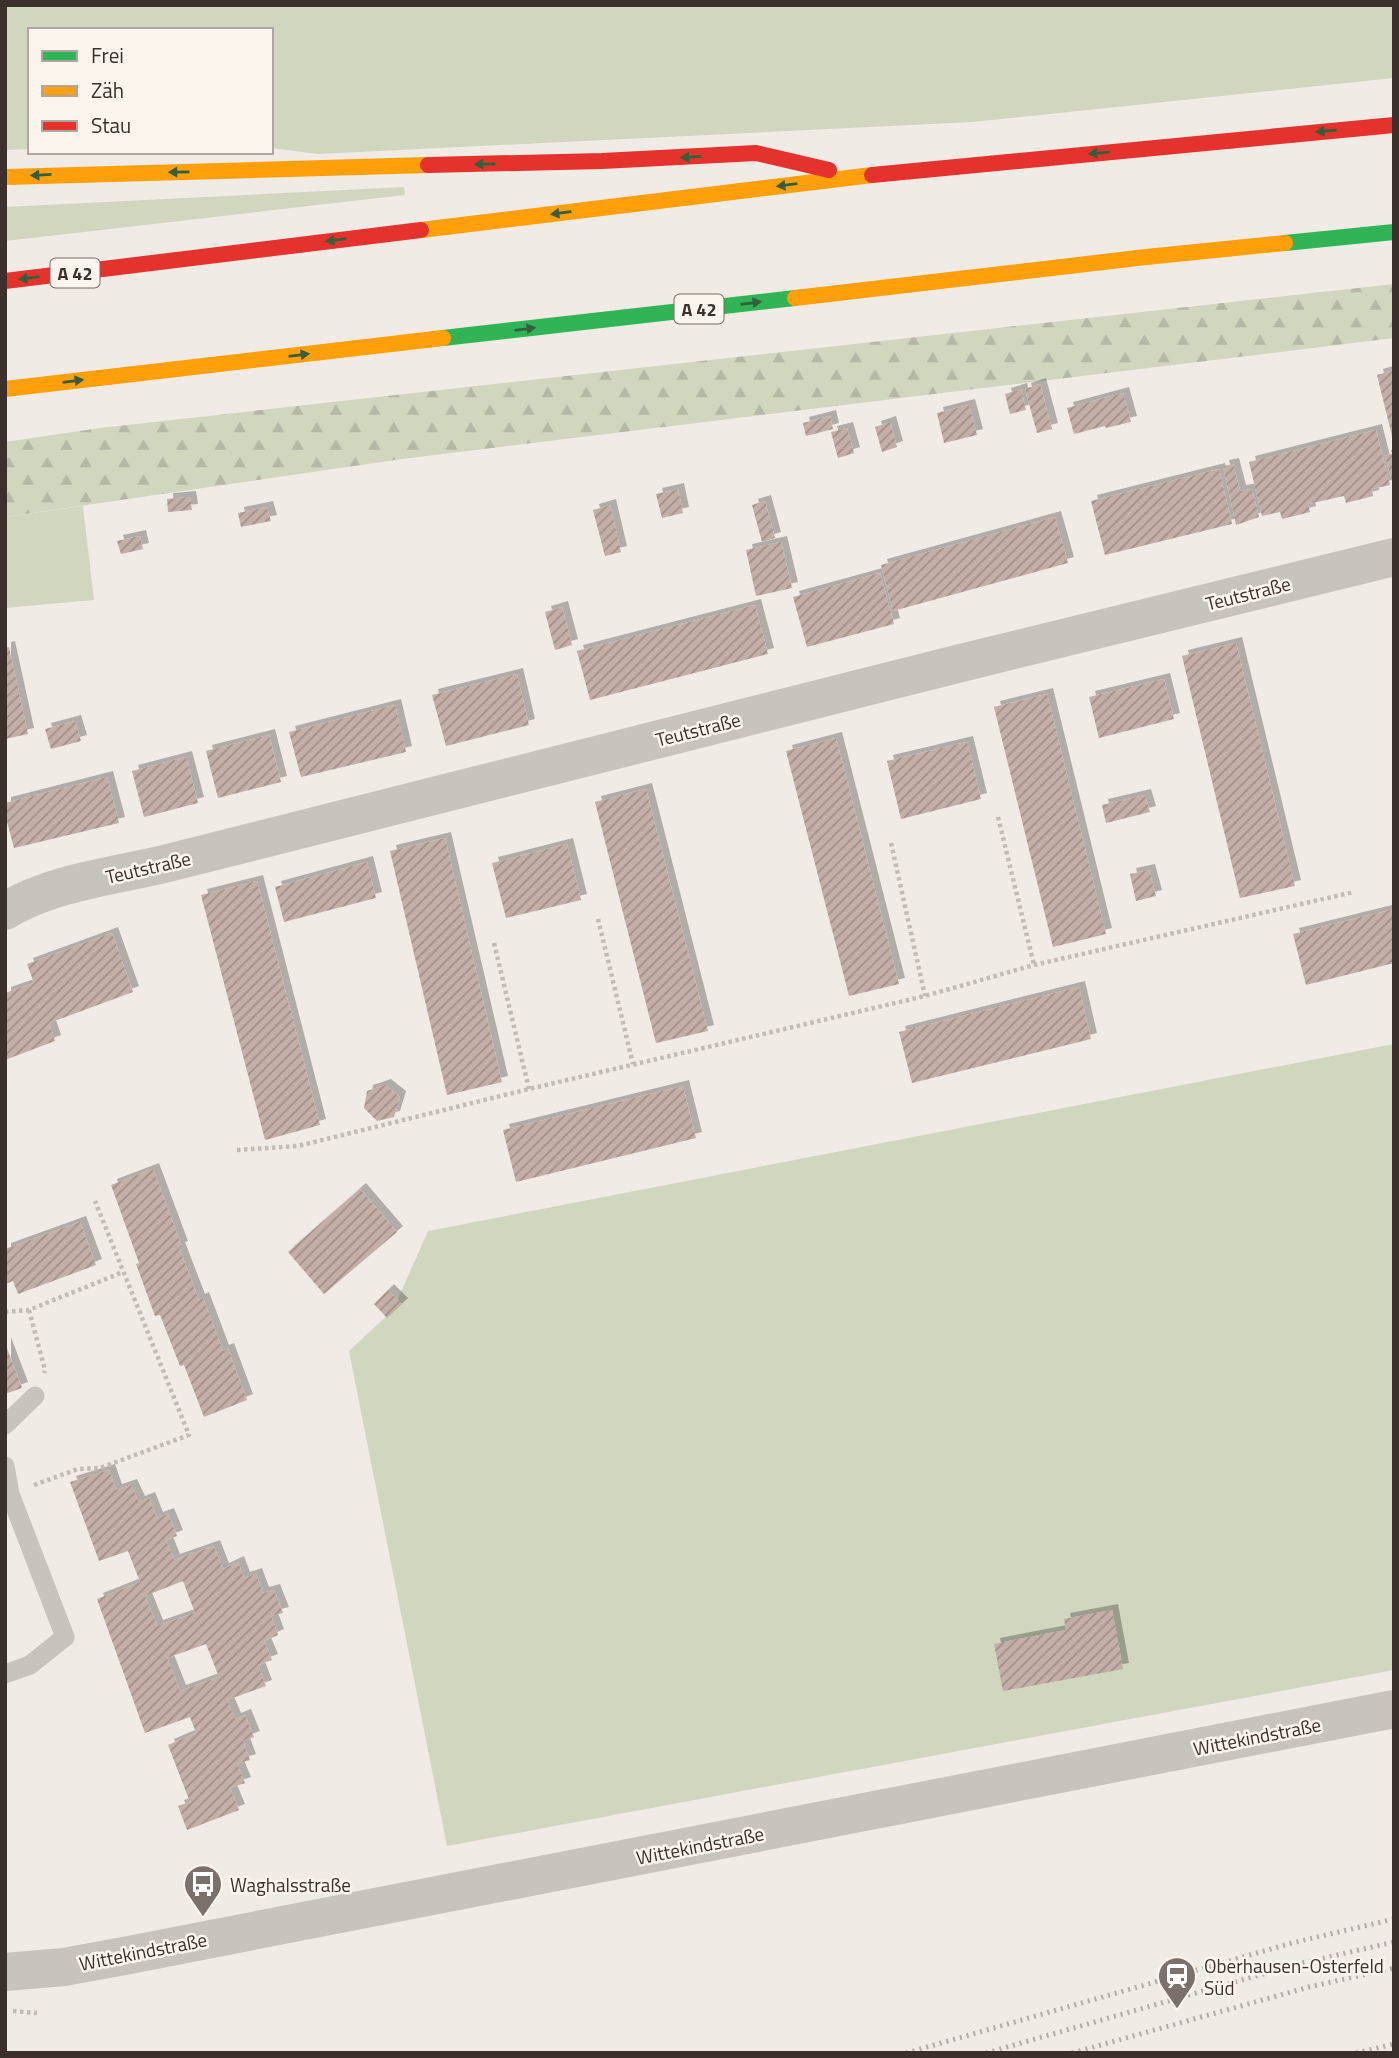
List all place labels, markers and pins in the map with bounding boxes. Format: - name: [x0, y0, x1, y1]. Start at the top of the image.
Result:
- bus stop icon: Waghalsstraße: [182, 1863, 224, 1918]
- place label: Waghalsstraße: [230, 1870, 351, 1899]
- place label: Oberhausen-Osterfeld Süd: [1204, 1951, 1384, 2002]
- station icon: Oberhausen-Osterfeld Süd: [1156, 1955, 1198, 2010]

